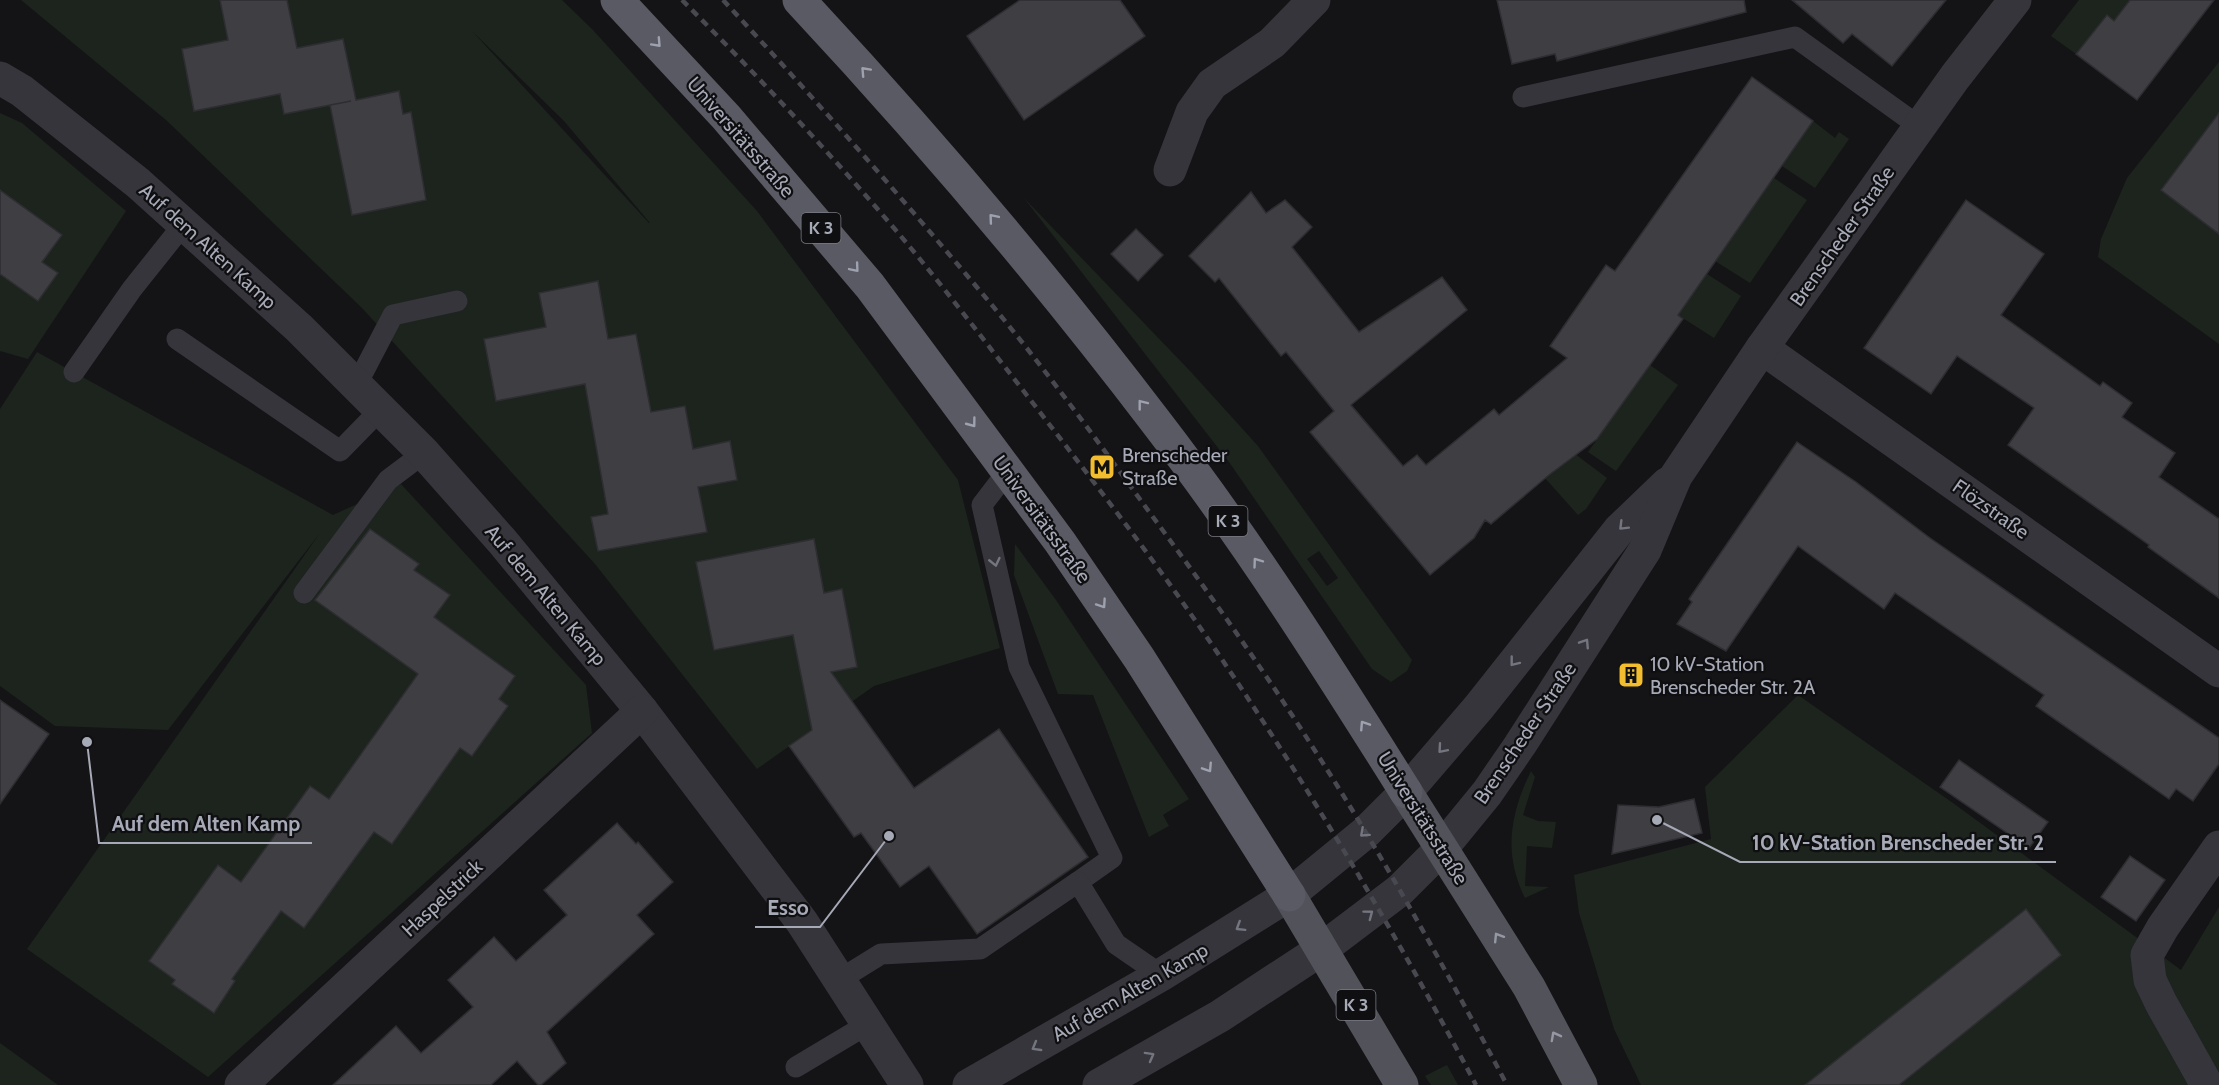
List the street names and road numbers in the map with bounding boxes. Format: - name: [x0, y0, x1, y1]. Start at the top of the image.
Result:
- street label: Universitätsstraße: [682, 72, 800, 202]
- street label: Brenscheder Straße: [1785, 161, 1899, 311]
- street label: Auf dem Alten Kamp: [135, 178, 281, 314]
- road number: K 3: [802, 213, 840, 243]
- street label: Universitätsstraße: [988, 450, 1096, 588]
- street label: Flözstraße: [1948, 474, 2034, 544]
- road number: K 3: [1208, 506, 1248, 536]
- street label: Auf dem Alten Kamp: [480, 520, 612, 670]
- street label: Brenscheder Straße: [1469, 658, 1581, 808]
- street label: Universitätsstraße: [1373, 747, 1473, 889]
- street label: Haspelstrick: [397, 855, 487, 941]
- street label: Auf dem Alten Kamp: [1048, 938, 1212, 1046]
- road number: K 3: [1336, 990, 1376, 1020]

